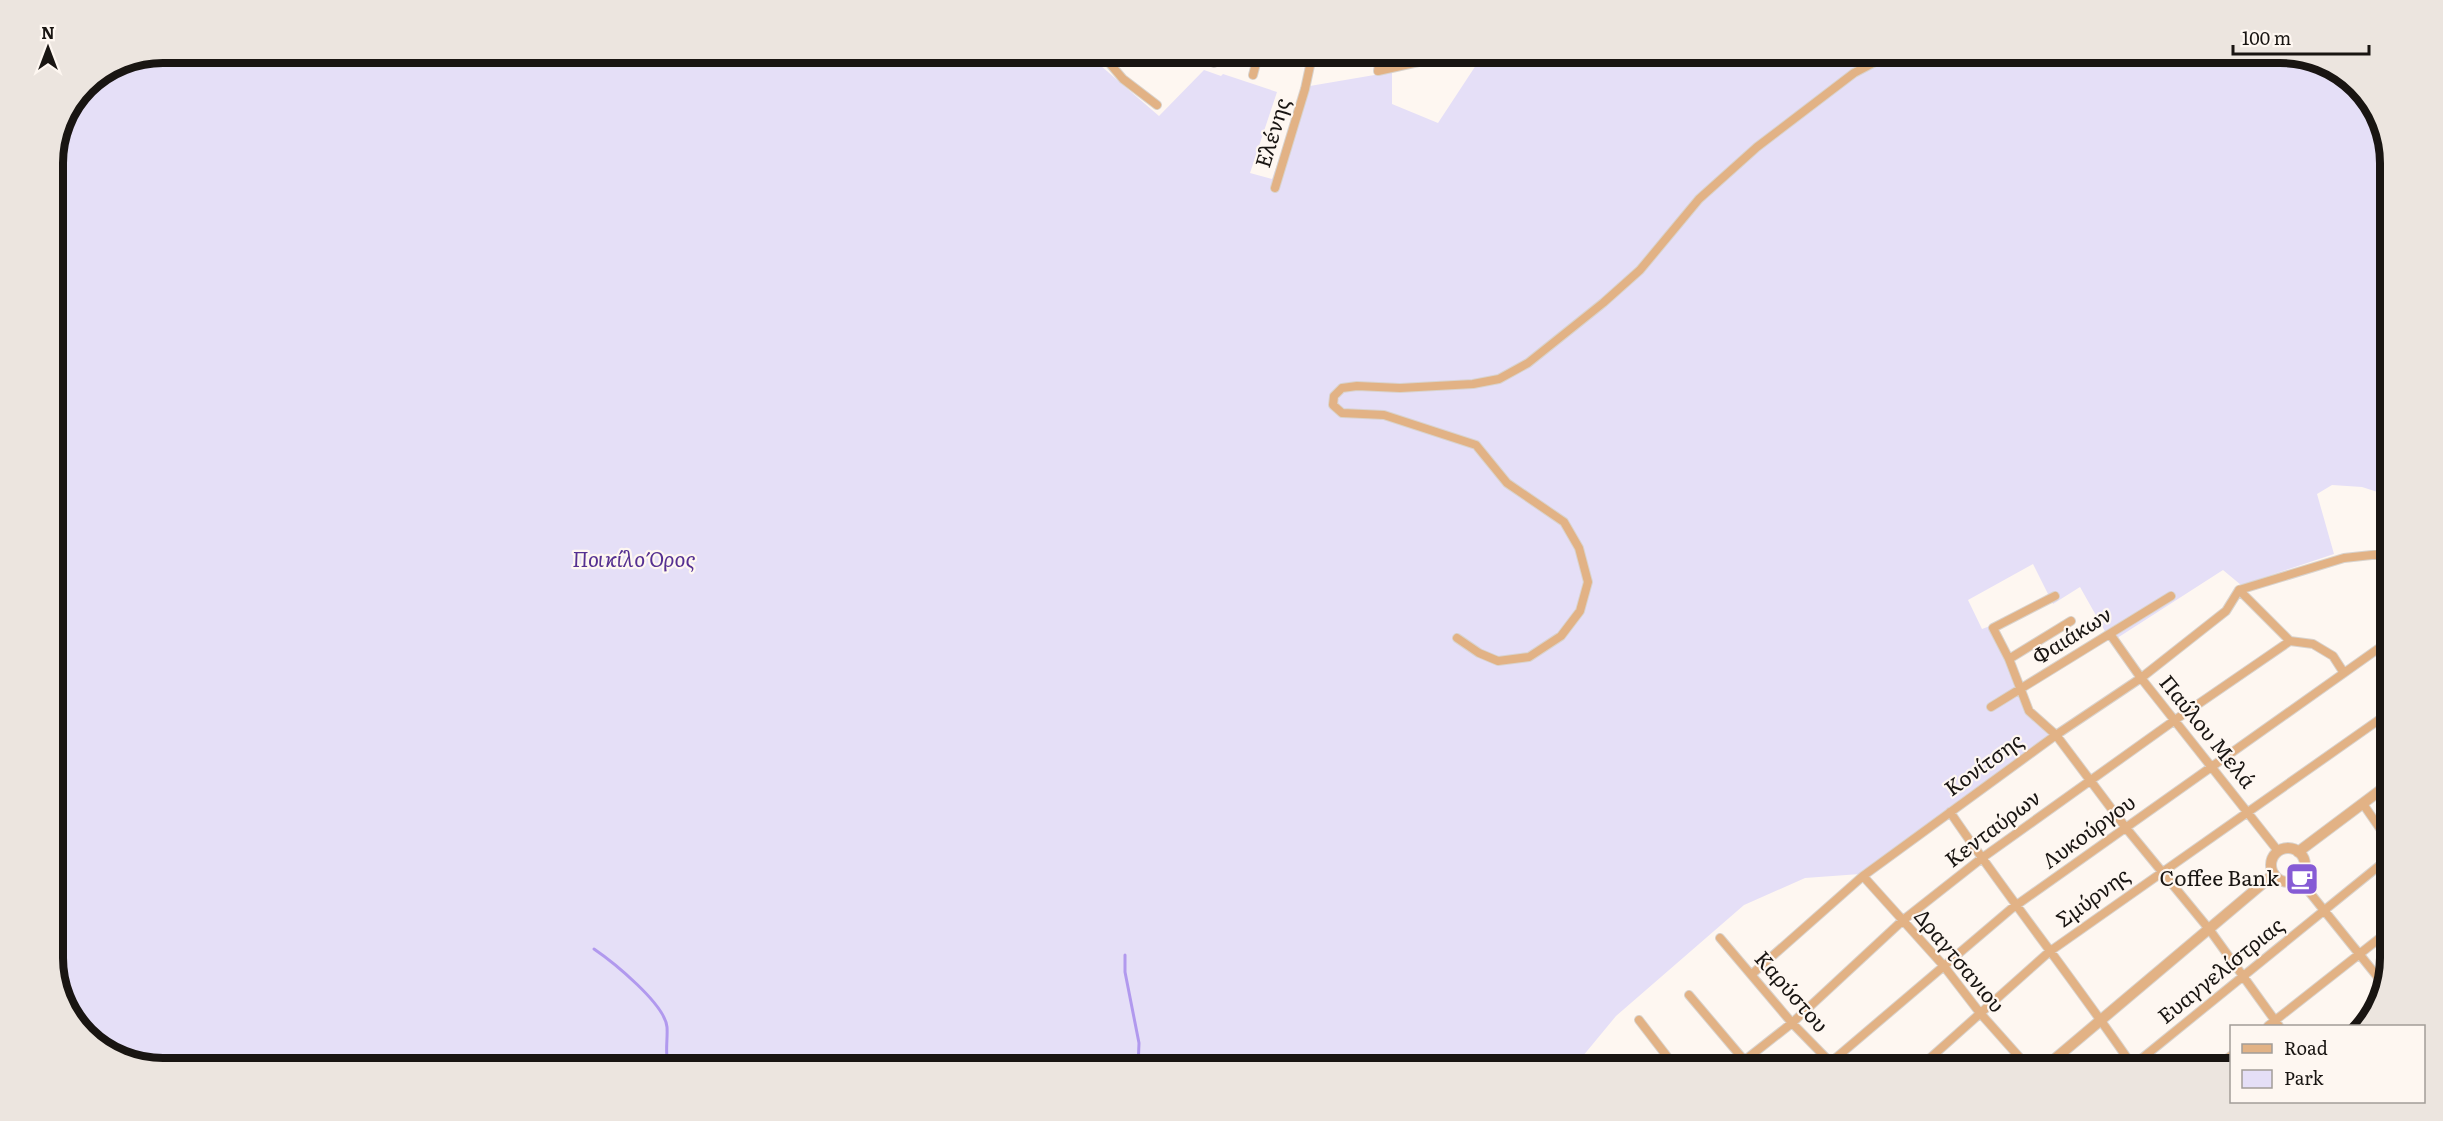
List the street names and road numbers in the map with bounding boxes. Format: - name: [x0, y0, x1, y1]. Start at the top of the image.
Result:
- street label: Ελένης: [1245, 94, 1296, 171]
- street label: Φαιάκων: [2025, 597, 2117, 671]
- street label: Παύλου Μελά: [2153, 667, 2265, 794]
- street label: Κονίτσης: [1937, 724, 2028, 802]
- street label: Κενταύρων: [1937, 781, 2046, 873]
- street label: Λυκούργου: [2034, 785, 2141, 875]
- street label: Σμύρνης: [2048, 859, 2135, 933]
- street label: Δραγτσανιου: [1908, 901, 2014, 1018]
- street label: Ευαγγελίστριας: [2150, 908, 2289, 1030]
- street label: Καρύστου: [1749, 943, 1837, 1038]

